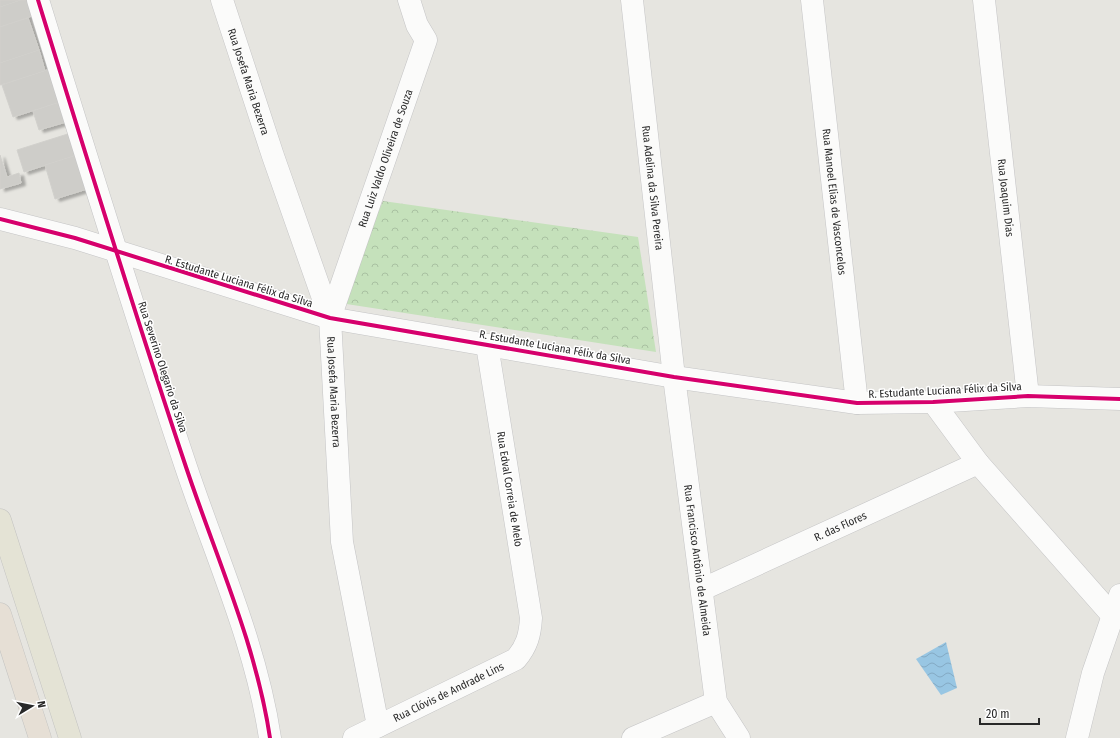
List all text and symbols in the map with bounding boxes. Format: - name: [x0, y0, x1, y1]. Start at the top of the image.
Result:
- street label: Rua Josefa Maria Bezerra: [225, 27, 272, 137]
- street label: Rua Luiz Valdo Oliveira de Souza: [356, 88, 415, 229]
- street label: Rua Adelina da Silva Pereira: [639, 125, 666, 251]
- street label: Rua Manoel Elias de Vasconcelos: [819, 128, 849, 276]
- street label: Rua Joaquim Dias: [995, 158, 1016, 238]
- street label: R. Estudante Luciana Félix da Silva: [163, 253, 314, 310]
- street label: Rua Severino Olegario da Silva: [135, 300, 190, 434]
- street label: R. Estudante Luciana Félix da Silva: [478, 328, 632, 367]
- street label: Rua Josefa Maria Bezerra: [324, 336, 343, 448]
- street label: R. Estudante Luciana Félix da Silva: [868, 380, 1022, 401]
- street label: Rua Edval Correia de Melo: [494, 430, 525, 548]
- street label: Rua Francisco Antônio de Almeida: [681, 484, 713, 637]
- street label: R. das Flores: [812, 509, 869, 544]
- street label: Rua Clóvis de Andrade Lins: [391, 660, 506, 725]
- north arrow: [12, 686, 52, 726]
- text: N: [34, 700, 48, 709]
- scale bar: [980, 700, 1039, 726]
- text: 20 m: [986, 707, 1010, 721]

